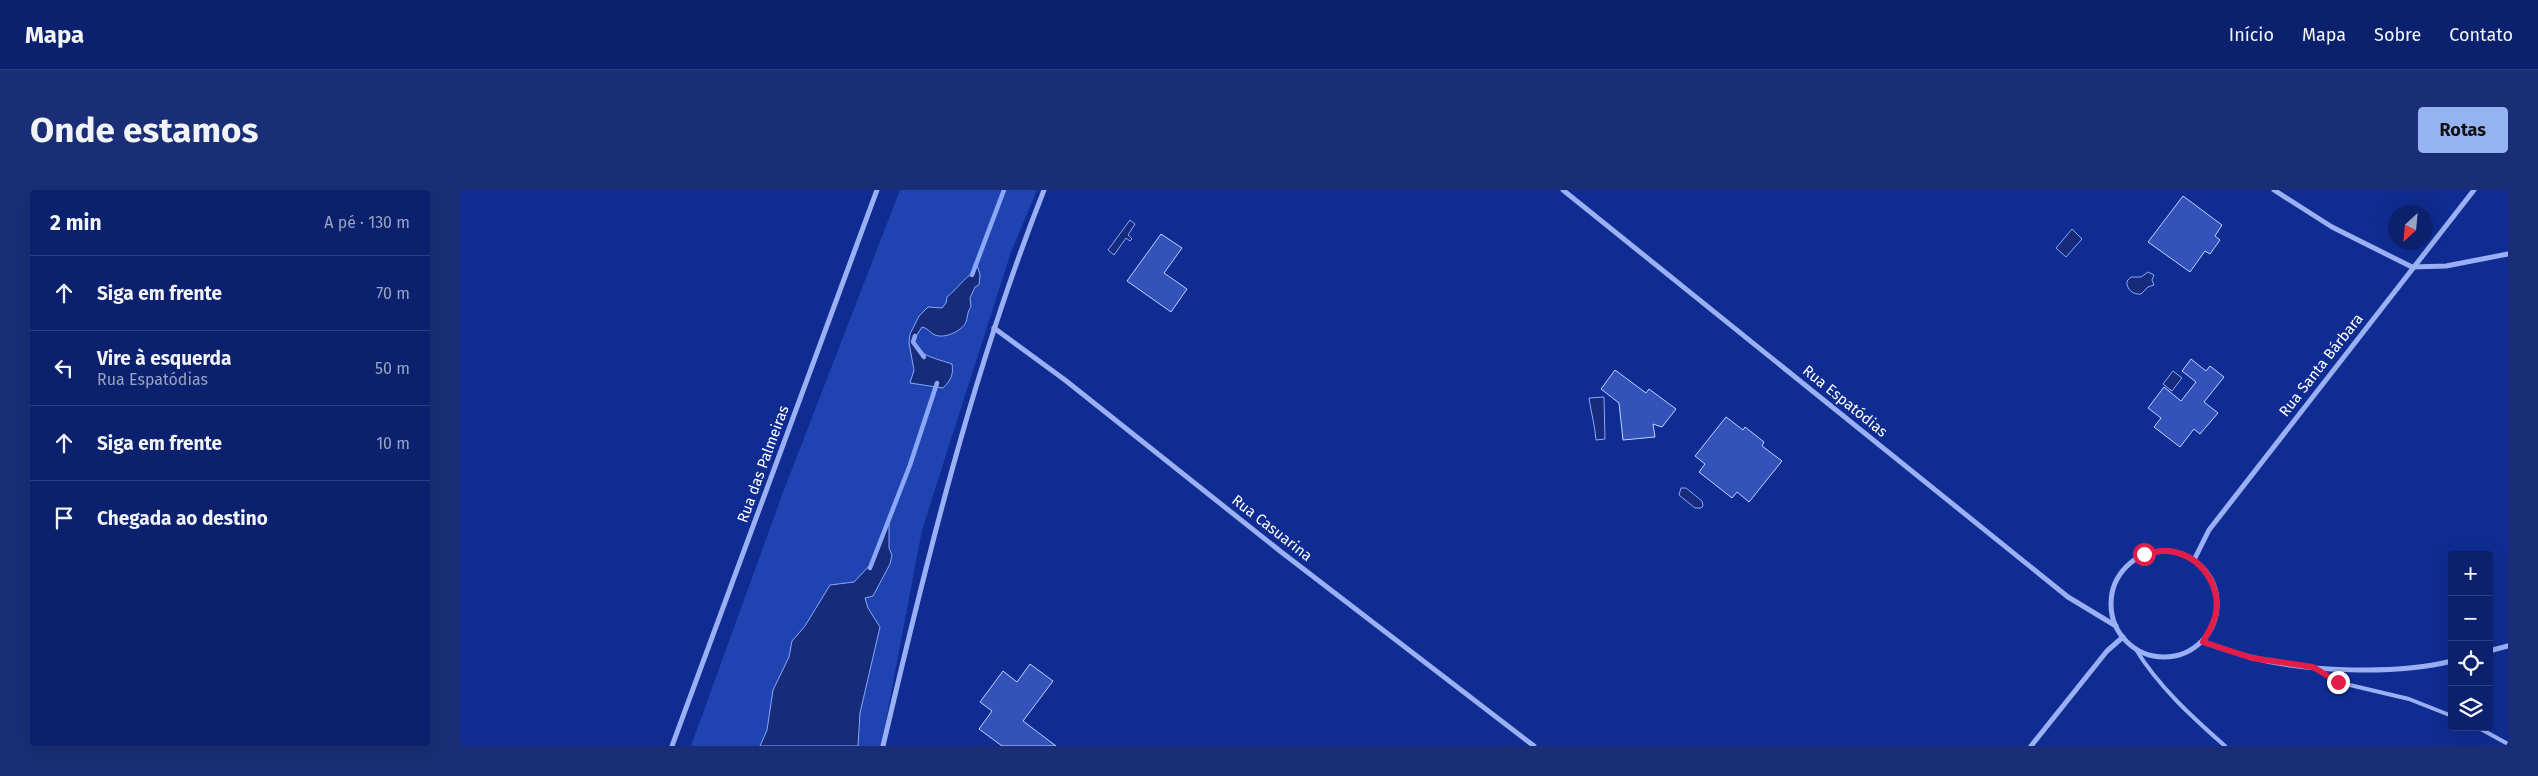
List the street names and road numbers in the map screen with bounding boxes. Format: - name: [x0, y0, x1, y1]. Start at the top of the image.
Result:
- street label: Rua Santa Bárbara: [2275, 310, 2367, 420]
- street label: Rua Espatódias: [1799, 361, 1891, 441]
- street label: Rua das Palmeiras: [733, 403, 793, 525]
- street label: Rua Casuarina: [1228, 491, 1316, 565]

